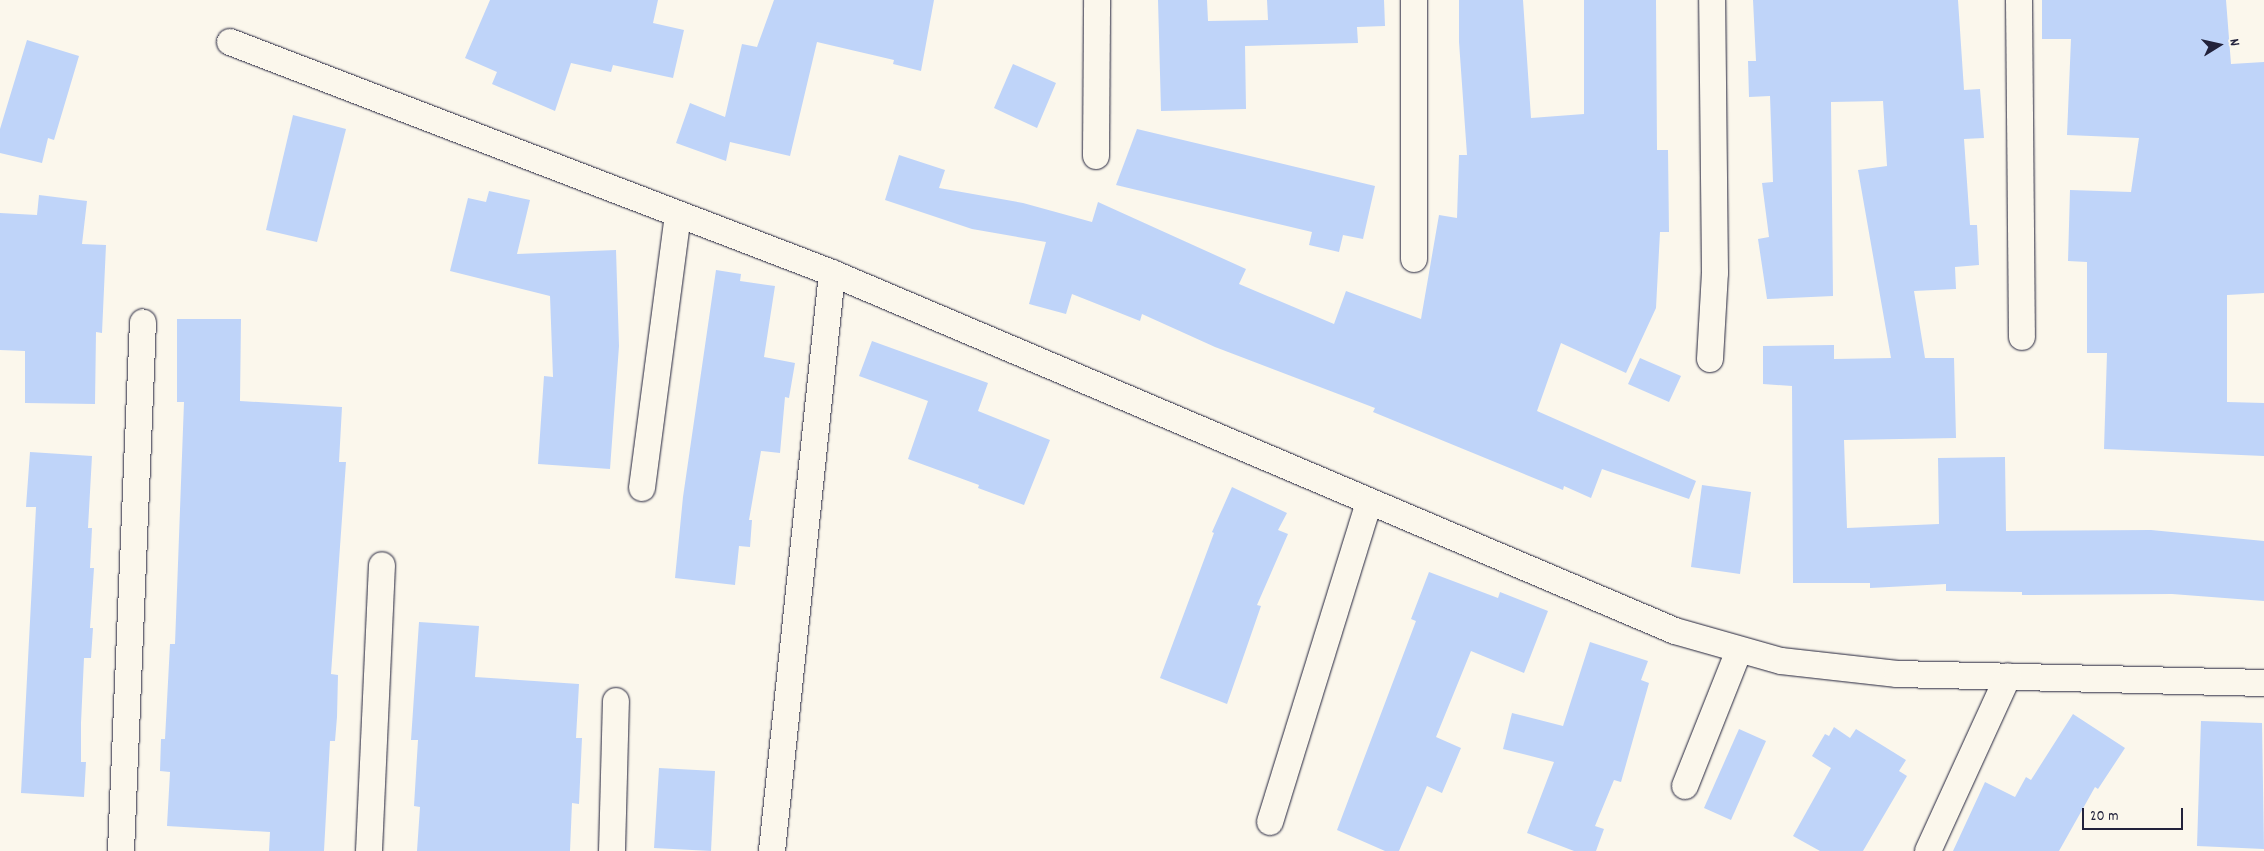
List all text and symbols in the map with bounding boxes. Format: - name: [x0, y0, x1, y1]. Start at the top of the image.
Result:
- north arrow: [2194, 20, 2244, 70]
- text: N: [2223, 37, 2244, 48]
- scale bar: [2084, 798, 2185, 830]
- text: 20 m: [2090, 806, 2118, 828]

